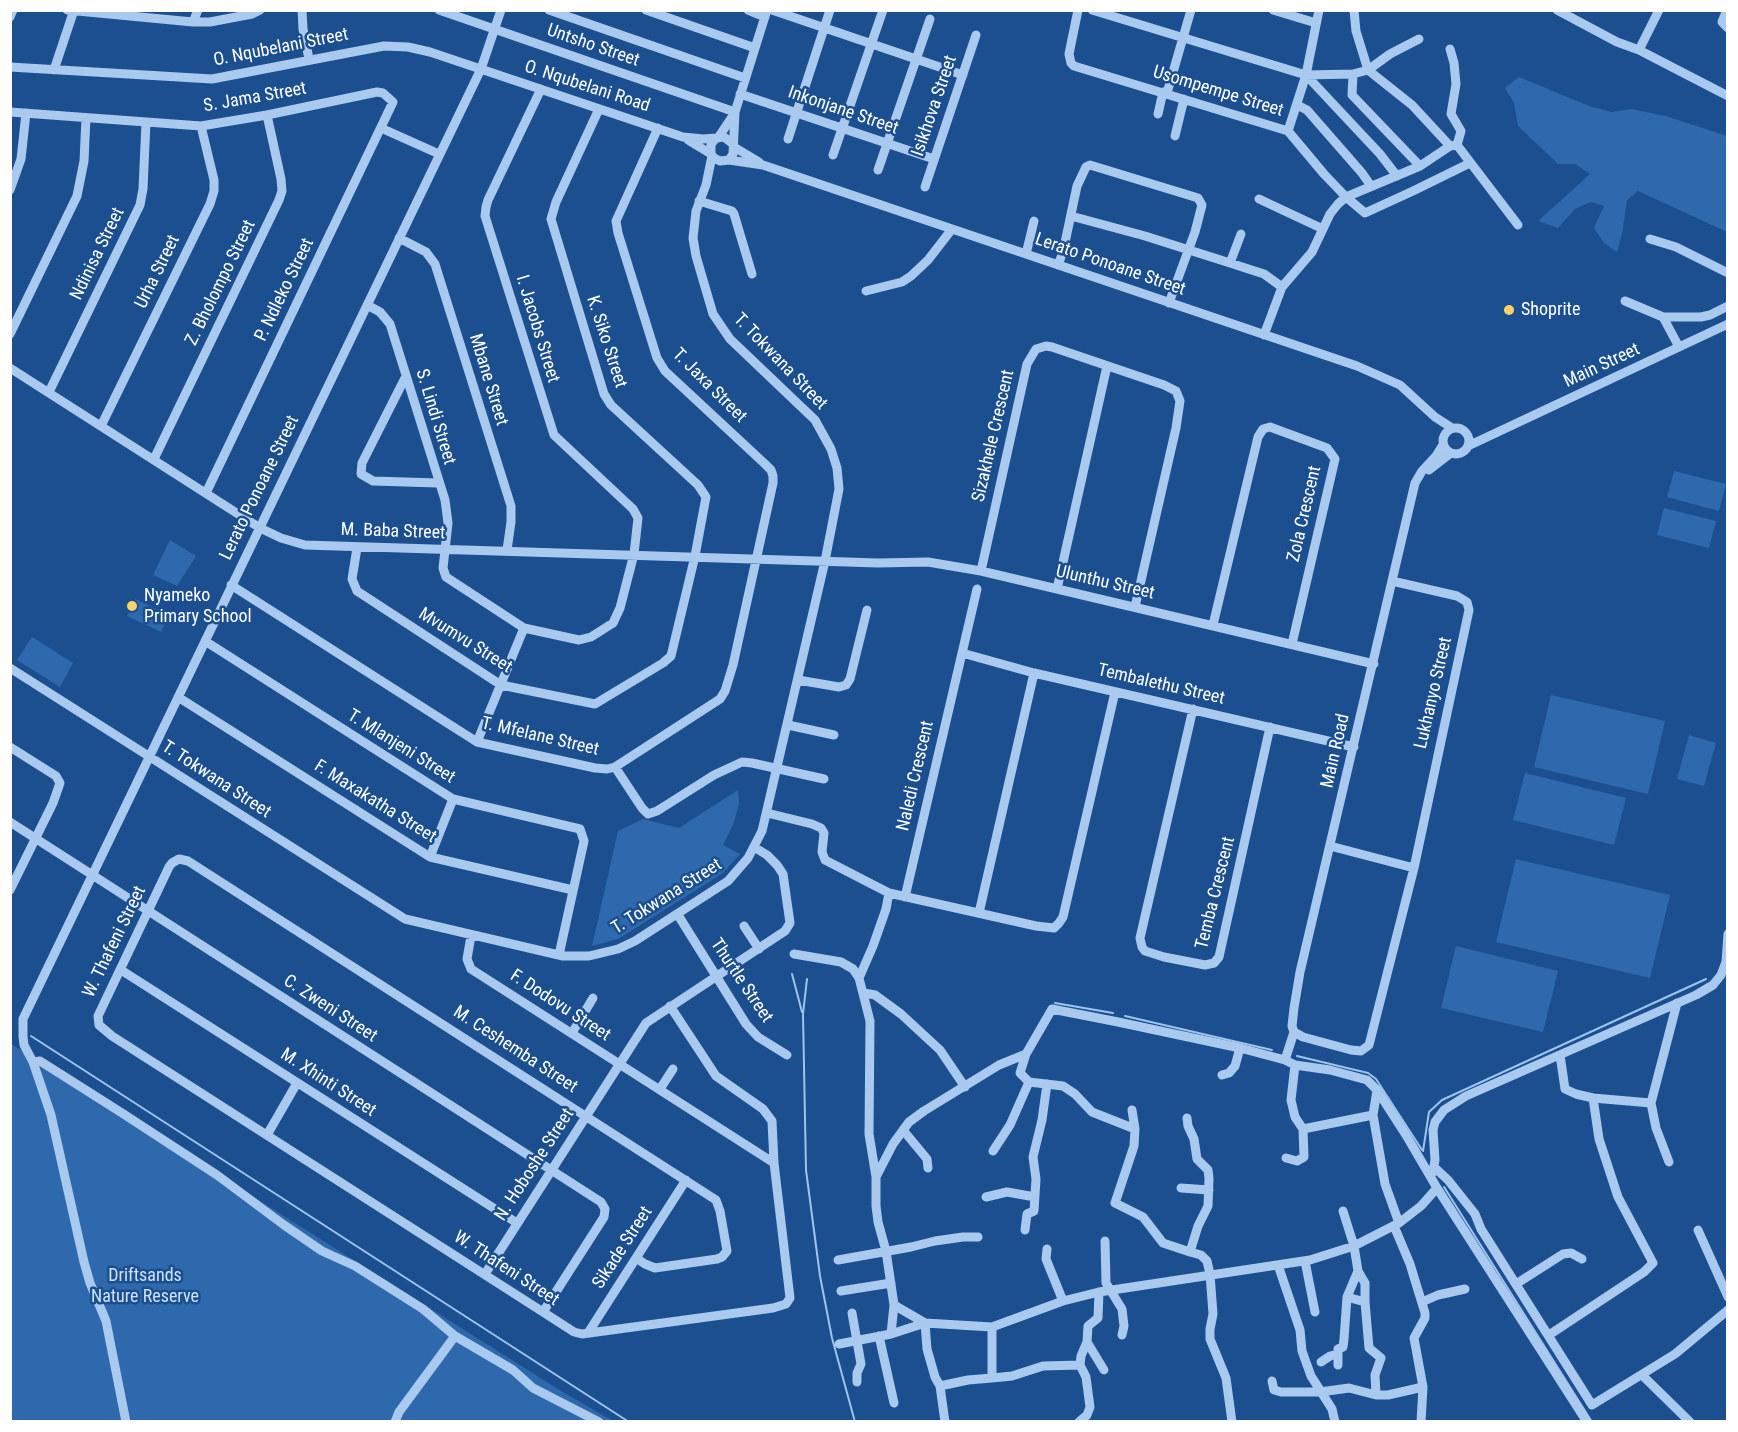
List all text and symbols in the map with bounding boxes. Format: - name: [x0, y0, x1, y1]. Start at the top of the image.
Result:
- street label: Untsho Street: [544, 20, 642, 72]
- street label: O. Nqubelani Street: [212, 24, 350, 72]
- street label: Isikhova Street: [908, 53, 962, 159]
- street label: O. Nqubelani Road: [521, 57, 653, 117]
- street label: Usompempe Street: [1150, 62, 1286, 122]
- street label: S. Jama Street: [202, 78, 308, 118]
- street label: Inkonjane Street: [785, 82, 901, 140]
- street label: Ndinisa Street: [66, 204, 130, 304]
- street label: Z. Bholompo Street: [181, 217, 261, 349]
- street label: Lerato Ponoane Street: [1032, 229, 1188, 301]
- street label: Urha Street: [131, 232, 185, 312]
- street label: P. Ndleko Street: [251, 235, 319, 345]
- street label: I. Jacobs Street: [510, 273, 564, 385]
- street label: K. Siko Street: [581, 293, 631, 391]
- place label: Shoprite: [1521, 299, 1580, 321]
- marker: Shoprite: [1502, 303, 1516, 317]
- street label: T. Tokwana Street: [728, 309, 832, 415]
- street label: Mbane Street: [464, 332, 512, 428]
- street label: Main Street: [1561, 339, 1643, 393]
- street label: T. Jaxa Street: [667, 344, 751, 428]
- street label: S. Lindi Street: [410, 367, 460, 467]
- street label: Sizakhele Crescent: [968, 368, 1020, 504]
- street label: Lerato Ponoane Street: [216, 412, 304, 564]
- street label: Zola Crescent: [1283, 464, 1327, 564]
- street label: M. Baba Street: [340, 519, 446, 545]
- street label: Ulunthu Street: [1054, 561, 1156, 605]
- place label: Nyameko Primary School: [144, 585, 252, 628]
- marker: Nyameko Primary School: [125, 599, 139, 613]
- street label: Mvumvu Street: [414, 604, 516, 678]
- street label: Lukhanyo Street: [1411, 635, 1457, 751]
- street label: Tembalethu Street: [1095, 660, 1227, 710]
- street label: T. Mlanjeni Street: [343, 705, 459, 789]
- street label: Main Road: [1317, 712, 1355, 790]
- street label: T. Mfelane Street: [479, 713, 601, 761]
- street label: Naledi Crescent: [893, 719, 939, 833]
- street label: T. Tokwana Street: [157, 737, 275, 823]
- street label: F. Maxakatha Street: [310, 756, 440, 848]
- street label: Temba Crescent: [1192, 835, 1240, 951]
- street label: T. Tokwana Street: [608, 854, 726, 940]
- street label: W. Thafeni Street: [79, 883, 151, 1001]
- street label: Thurtle Street: [705, 935, 777, 1027]
- street label: F. Dodovu Street: [506, 966, 614, 1046]
- street label: C. Zweni Street: [279, 971, 381, 1047]
- street label: M. Ceshemba Street: [449, 1002, 581, 1098]
- street label: M. Xhinti Street: [276, 1044, 380, 1122]
- street label: N. Hoboshe Street: [491, 1105, 579, 1225]
- street label: Sikade Street: [588, 1203, 658, 1293]
- street label: W. Thafeni Street: [449, 1227, 563, 1311]
- park label: Driftsands Nature Reserve: [91, 1265, 199, 1308]

